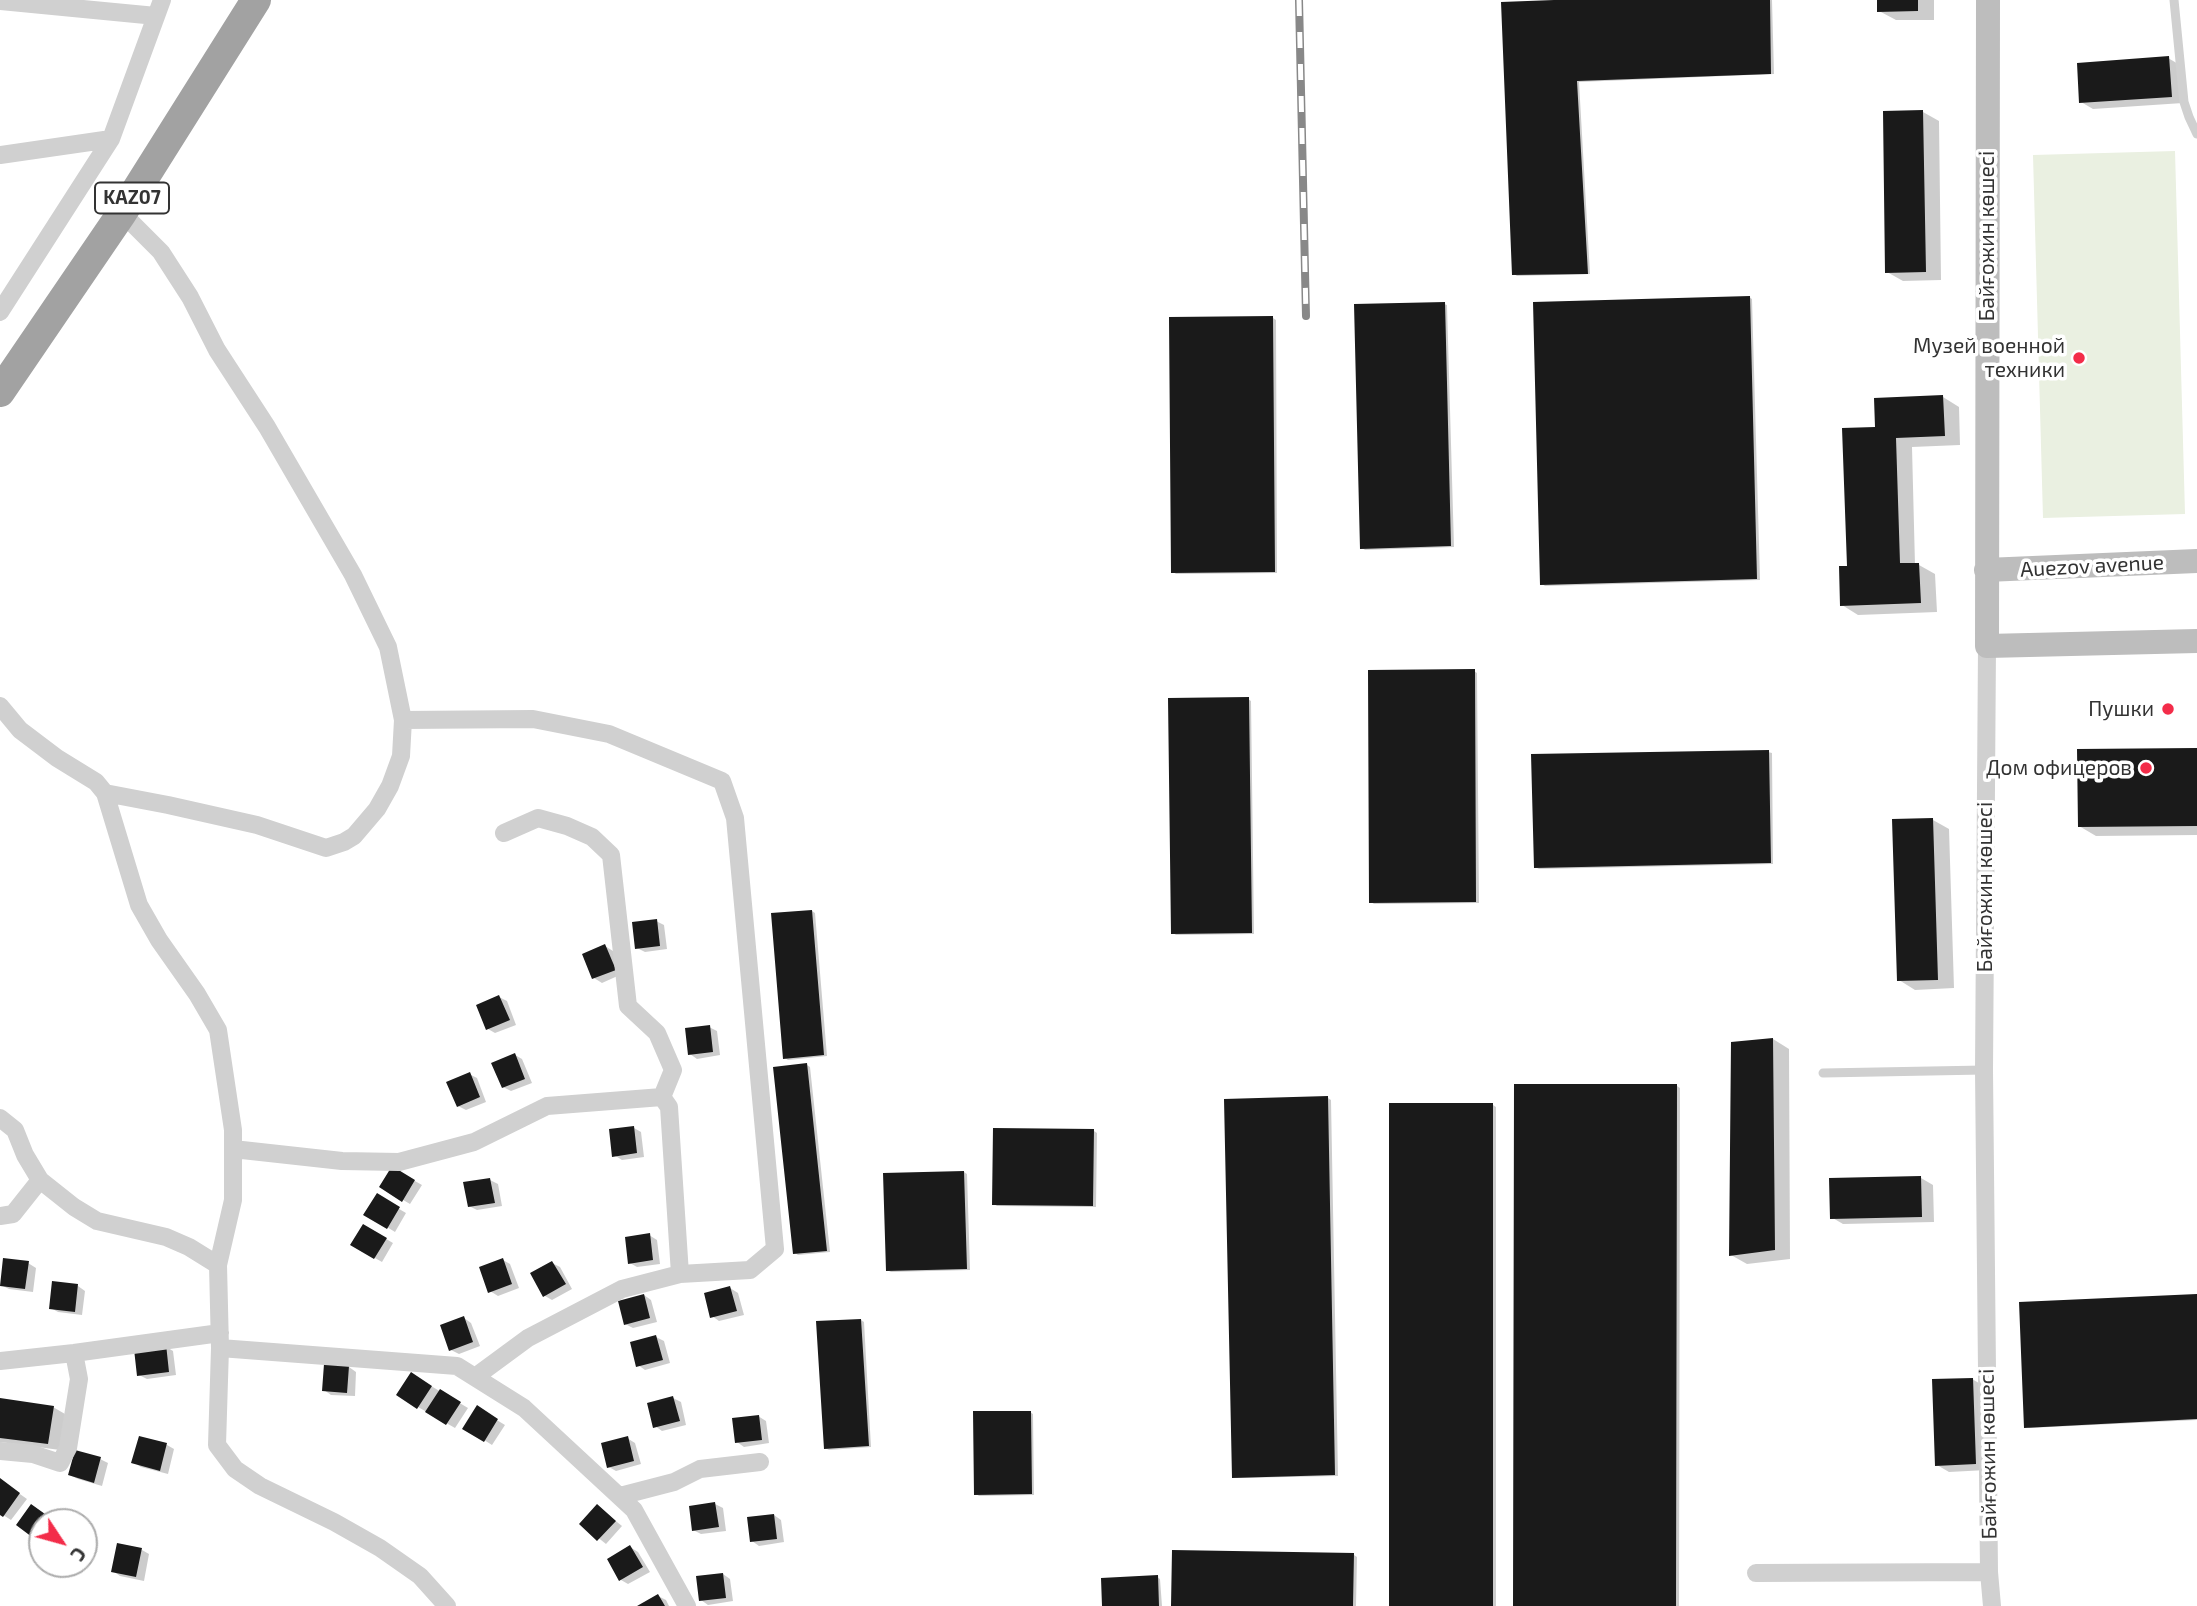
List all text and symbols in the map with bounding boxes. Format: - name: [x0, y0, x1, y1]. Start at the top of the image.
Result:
- street label: Байғожин көшесі: [1974, 151, 2000, 321]
- road number: KAZ07: [95, 182, 169, 214]
- place label: Музей военной техники: [1913, 333, 2065, 383]
- marker: Музей военной техники: [2071, 350, 2087, 366]
- street label: Auezov avenue: [2020, 550, 2164, 582]
- place label: Пушки: [2088, 696, 2154, 722]
- marker: Пушки: [2160, 701, 2176, 717]
- place label: Дом офицеров: [1986, 755, 2132, 781]
- marker: Дом офицеров: [2138, 760, 2154, 776]
- street label: Байғожин көшесі: [1972, 802, 1998, 972]
- street label: Байғожин көшесі: [1974, 1368, 2002, 1540]
- north arrow: [28, 1508, 98, 1578]
- text: С: [66, 1543, 91, 1566]

